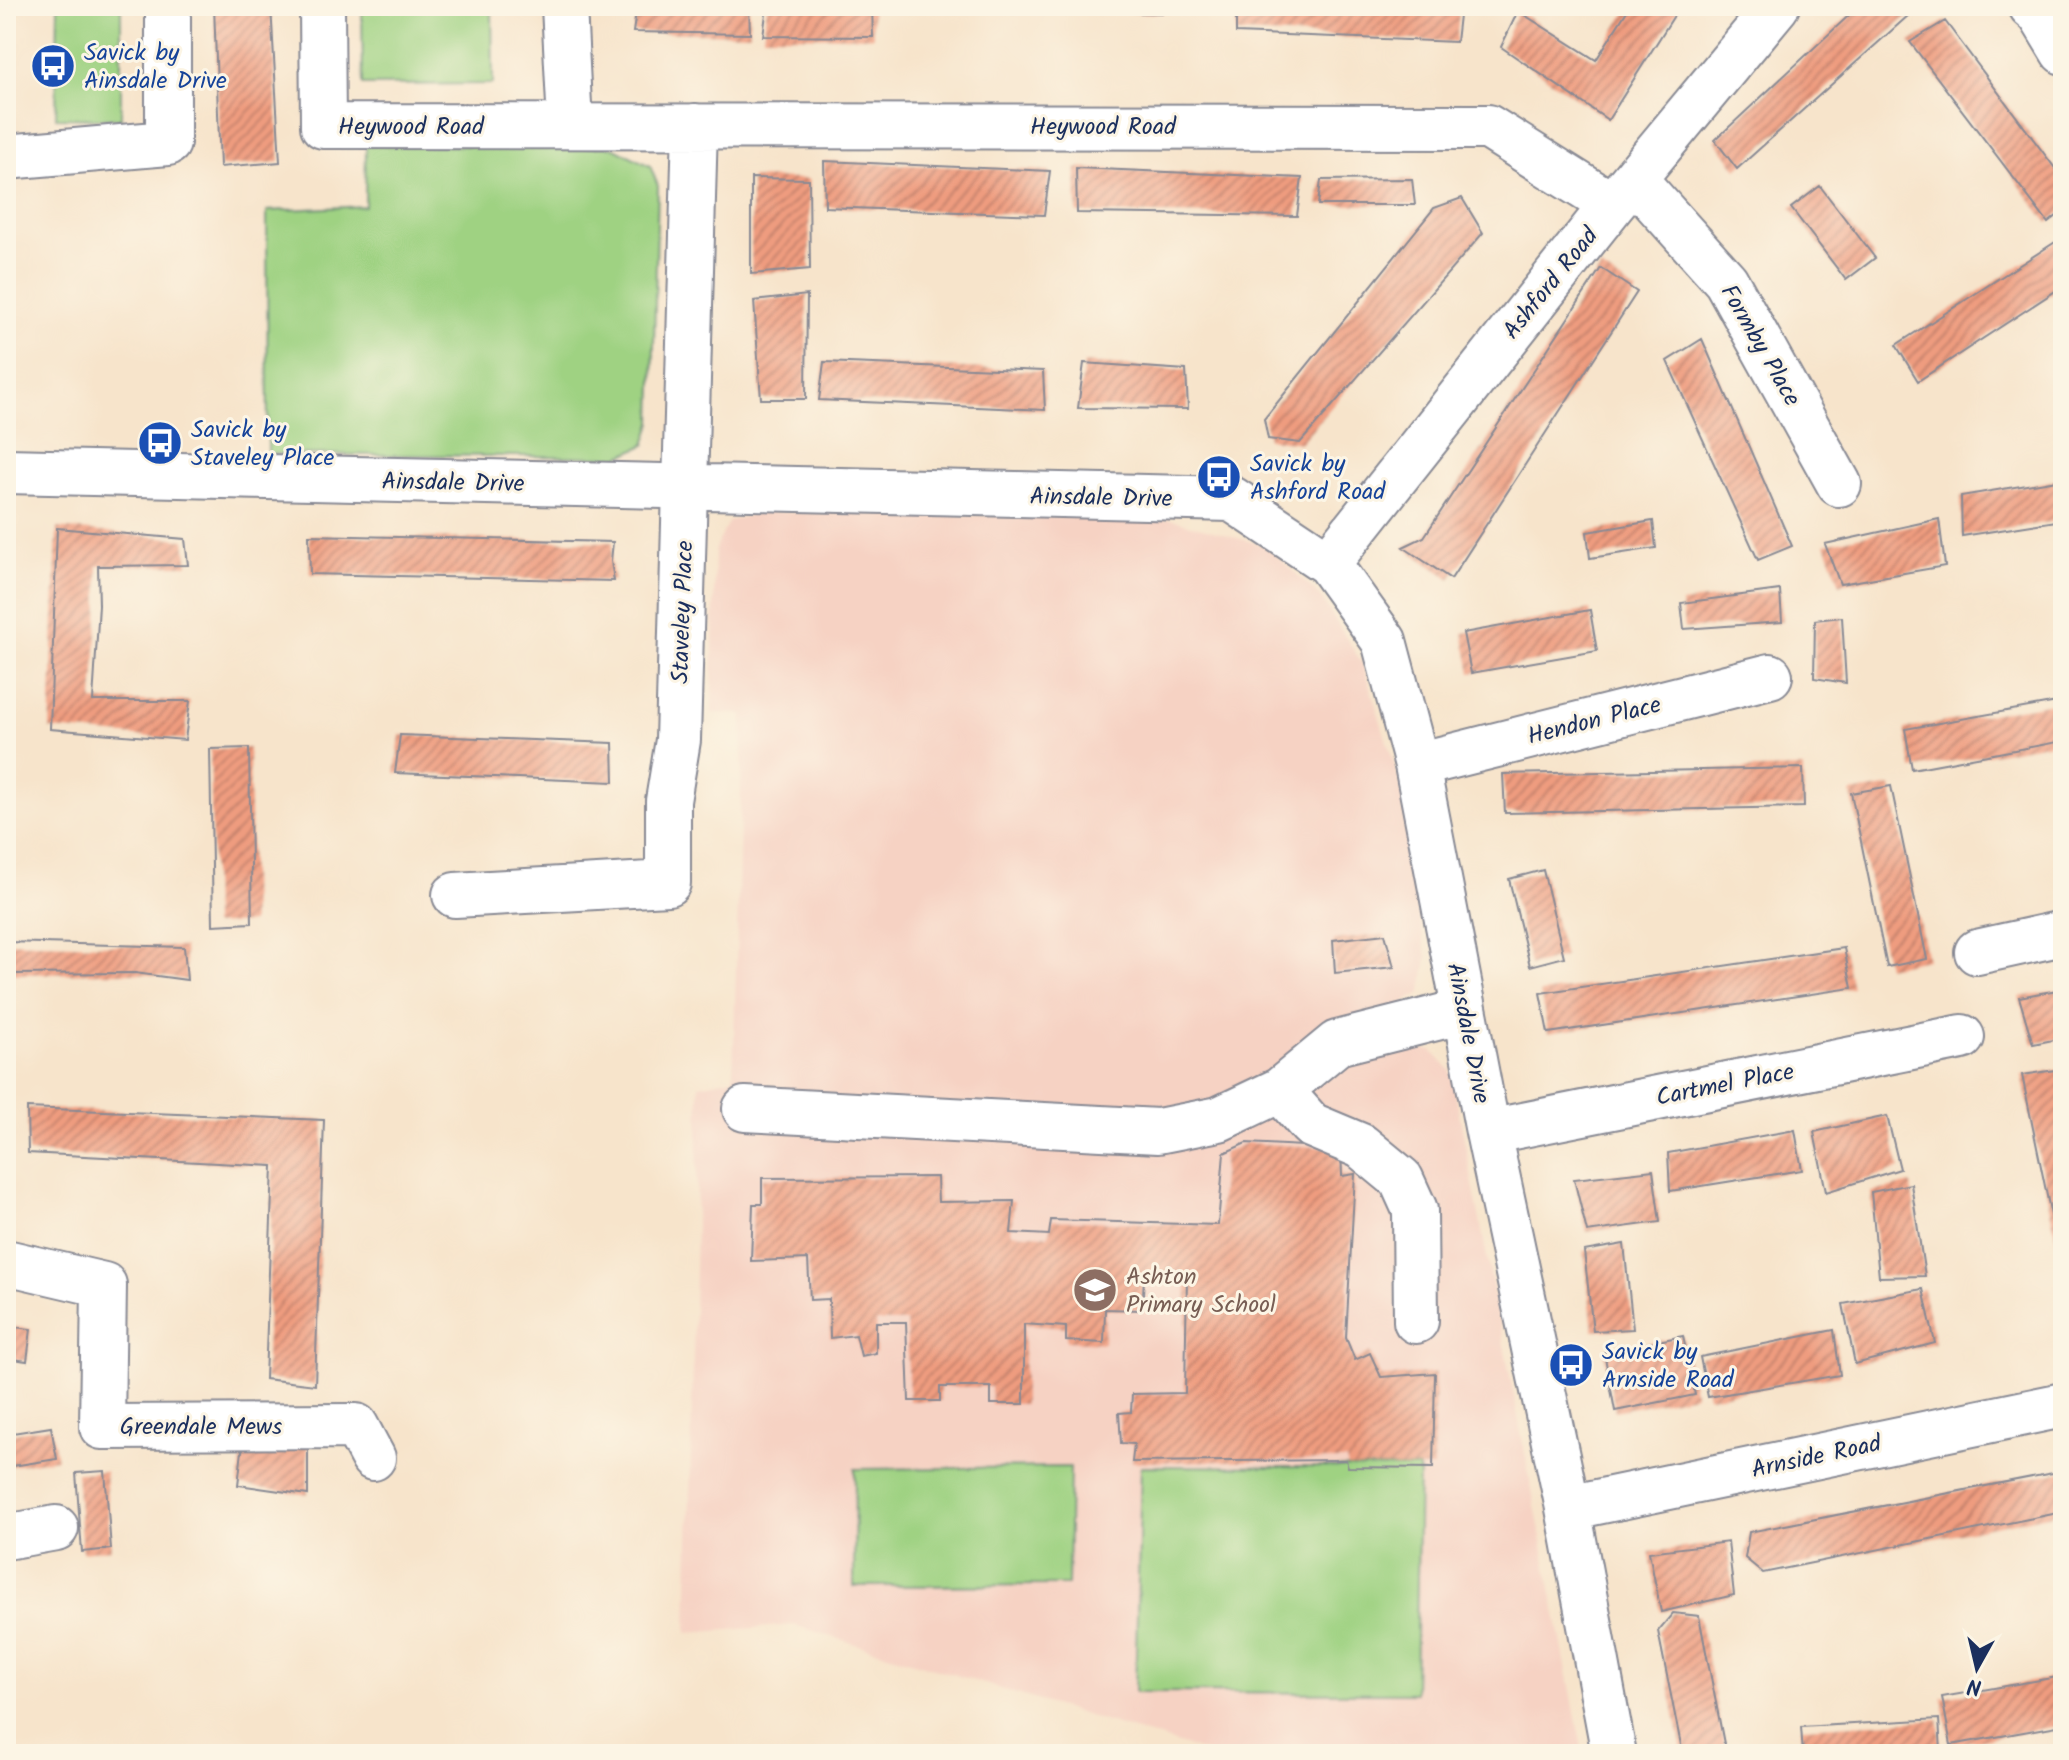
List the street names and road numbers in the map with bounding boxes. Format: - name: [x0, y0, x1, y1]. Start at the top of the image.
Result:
- street label: Heywood Road: [338, 108, 485, 147]
- street label: Heywood Road: [1030, 108, 1177, 147]
- street label: Ashford Road: [1493, 218, 1610, 349]
- street label: Formby Place: [1709, 277, 1811, 414]
- street label: Ainsdale Drive: [381, 463, 525, 504]
- street label: Ainsdale Drive: [1029, 478, 1173, 519]
- street label: Staveley Place: [662, 540, 705, 684]
- street label: Hendon Place: [1523, 686, 1666, 757]
- street label: Ainsdale Drive: [1435, 959, 1500, 1107]
- street label: Cartmel Place: [1653, 1053, 1798, 1118]
- street label: Greendale Mews: [120, 1408, 282, 1447]
- street label: Arnside Road: [1748, 1424, 1886, 1490]

